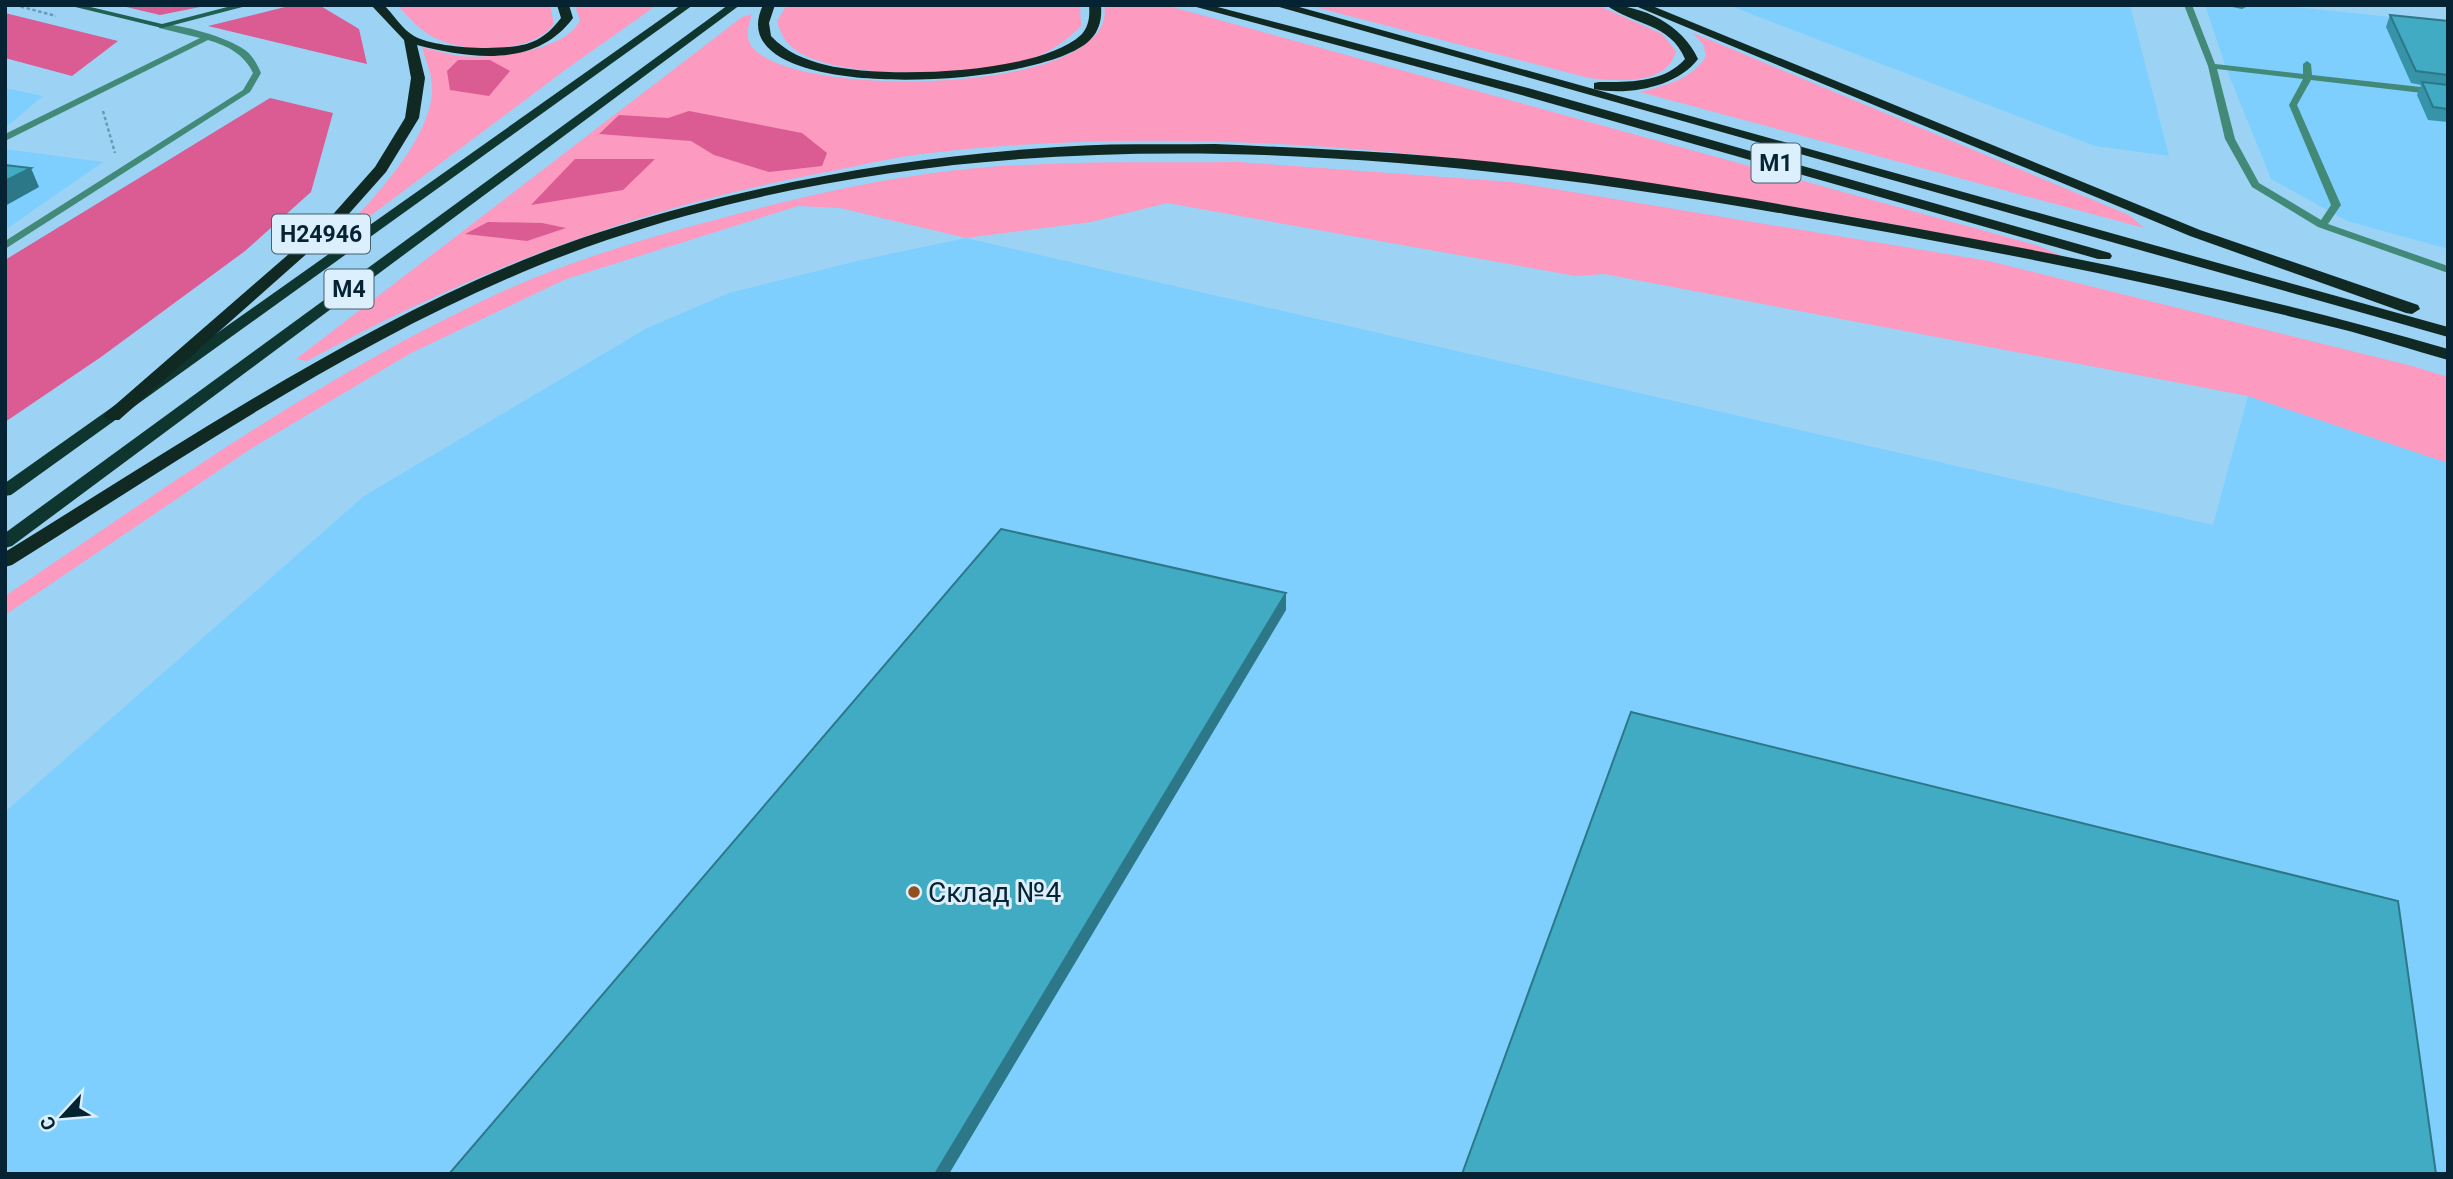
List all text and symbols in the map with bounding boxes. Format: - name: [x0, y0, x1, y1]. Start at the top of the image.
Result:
- road number: М1: [1752, 144, 1800, 182]
- road number: Н24946: [272, 215, 370, 254]
- road number: М4: [324, 270, 374, 308]
- place label: Склад №4: [928, 876, 1061, 909]
- marker: Склад №4: [906, 884, 922, 900]
- north arrow: [28, 1081, 98, 1151]
- text: С: [35, 1113, 61, 1134]

